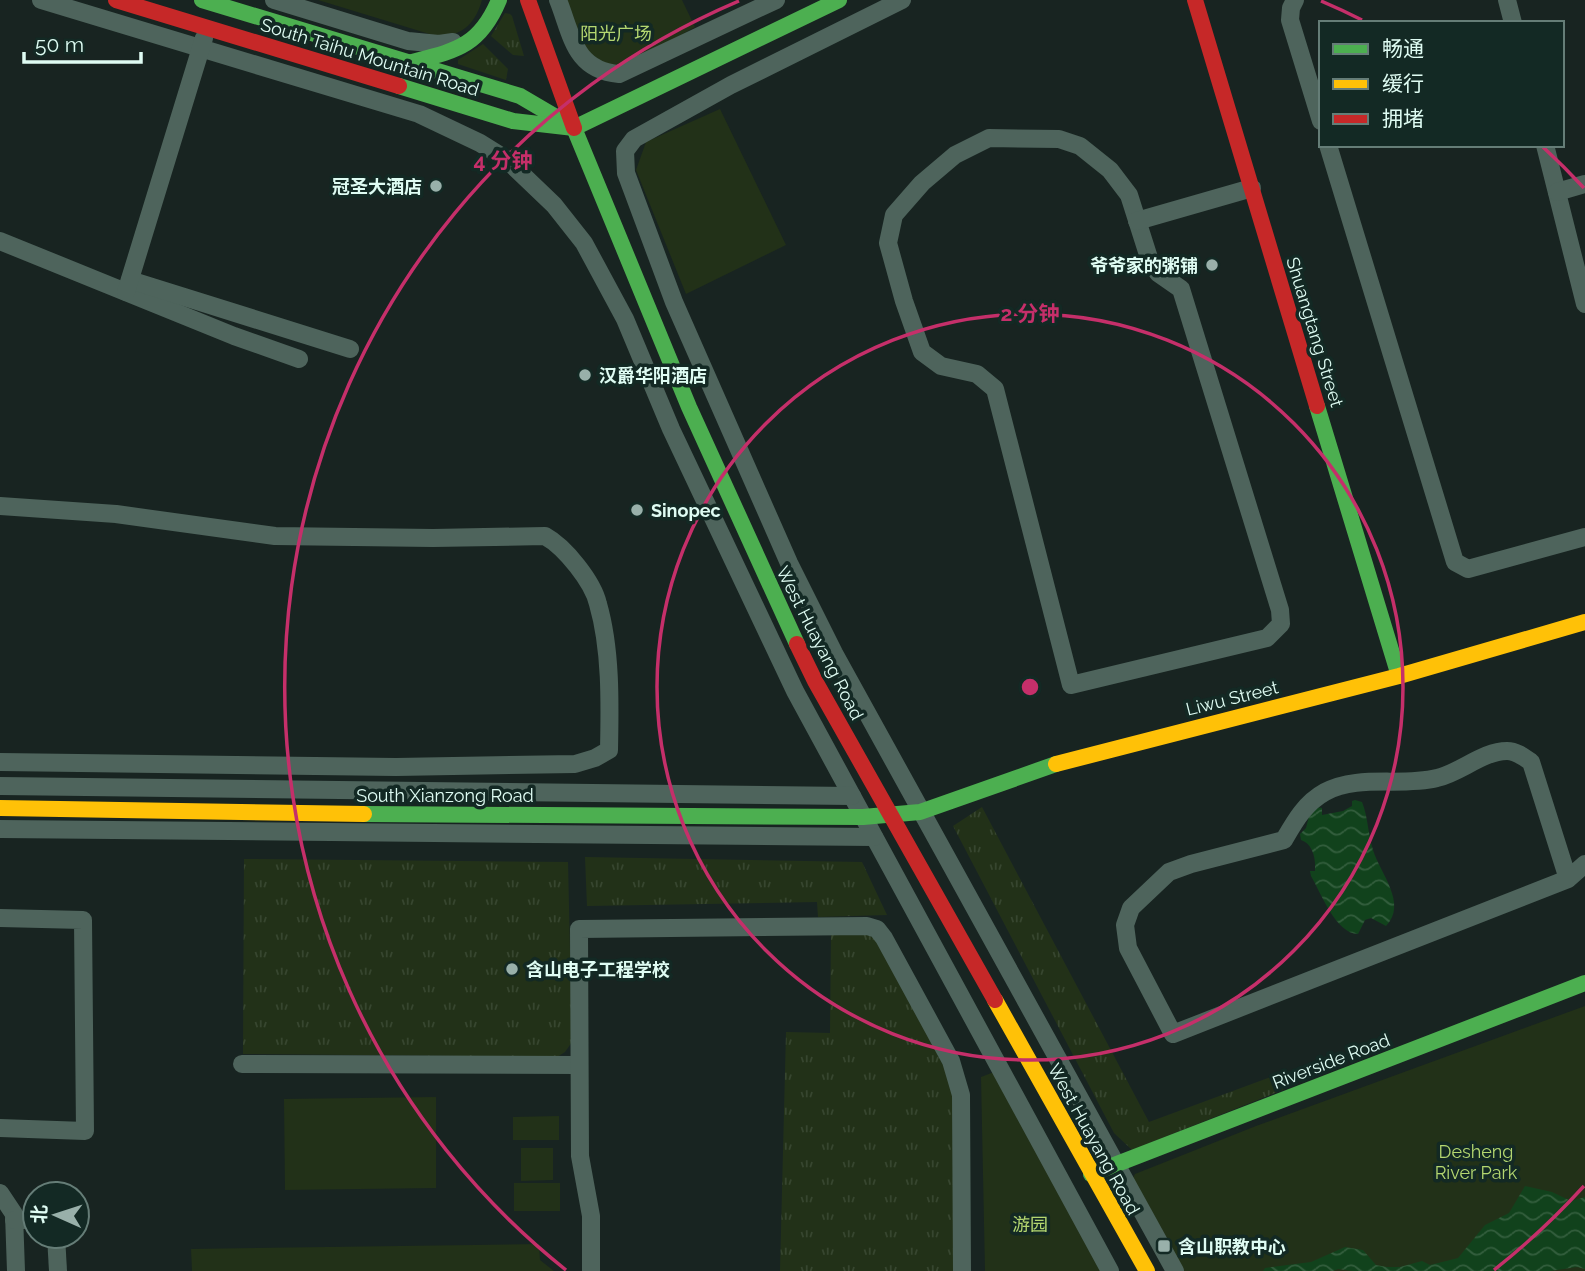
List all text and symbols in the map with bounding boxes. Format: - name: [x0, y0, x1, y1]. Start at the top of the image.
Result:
- street label: South Taihu Mountain Road: [258, 14, 482, 100]
- scale bar: [24, 21, 142, 65]
- legend: [1319, 21, 1564, 147]
- park label: 阳光广场: [580, 23, 652, 44]
- text: 50 m: [35, 32, 84, 57]
- text: 畅通: [1382, 36, 1424, 61]
- text: 缓行: [1382, 71, 1424, 96]
- text: 拥堵: [1382, 106, 1424, 131]
- text: 4 分钟: [473, 148, 533, 173]
- place label: 冠圣大酒店: [332, 176, 422, 197]
- marker: 冠圣大酒店: [428, 178, 444, 194]
- place label: 爷爷家的粥铺: [1090, 255, 1198, 276]
- street label: Shuangtang Street: [1282, 255, 1348, 409]
- marker: 爷爷家的粥铺: [1204, 257, 1220, 273]
- text: 2 分钟: [1001, 301, 1059, 326]
- place label: 汉爵华阳酒店: [599, 365, 707, 386]
- marker: 汉爵华阳酒店: [577, 367, 593, 383]
- place label: Sinopec: [651, 500, 721, 521]
- marker: Sinopec: [629, 502, 645, 518]
- street label: West Huayang Road: [772, 563, 868, 723]
- centre of rings: [1018, 675, 1042, 699]
- street label: Liwu Street: [1184, 676, 1280, 720]
- street label: South Xianzong Road: [356, 785, 534, 806]
- place label: 含山电子工程学校: [526, 959, 670, 980]
- marker: 含山电子工程学校: [504, 961, 520, 977]
- street label: Riverside Road: [1269, 1029, 1393, 1093]
- street label: West Huayang Road: [1044, 1060, 1144, 1218]
- park label: Desheng River Park: [1435, 1141, 1518, 1183]
- north arrow: [21, 1180, 91, 1250]
- text: 北: [28, 1204, 51, 1224]
- park label: 游园: [1012, 1214, 1048, 1235]
- place label: 含山职教中心: [1178, 1236, 1286, 1257]
- marker: 含山职教中心: [1156, 1238, 1172, 1254]

